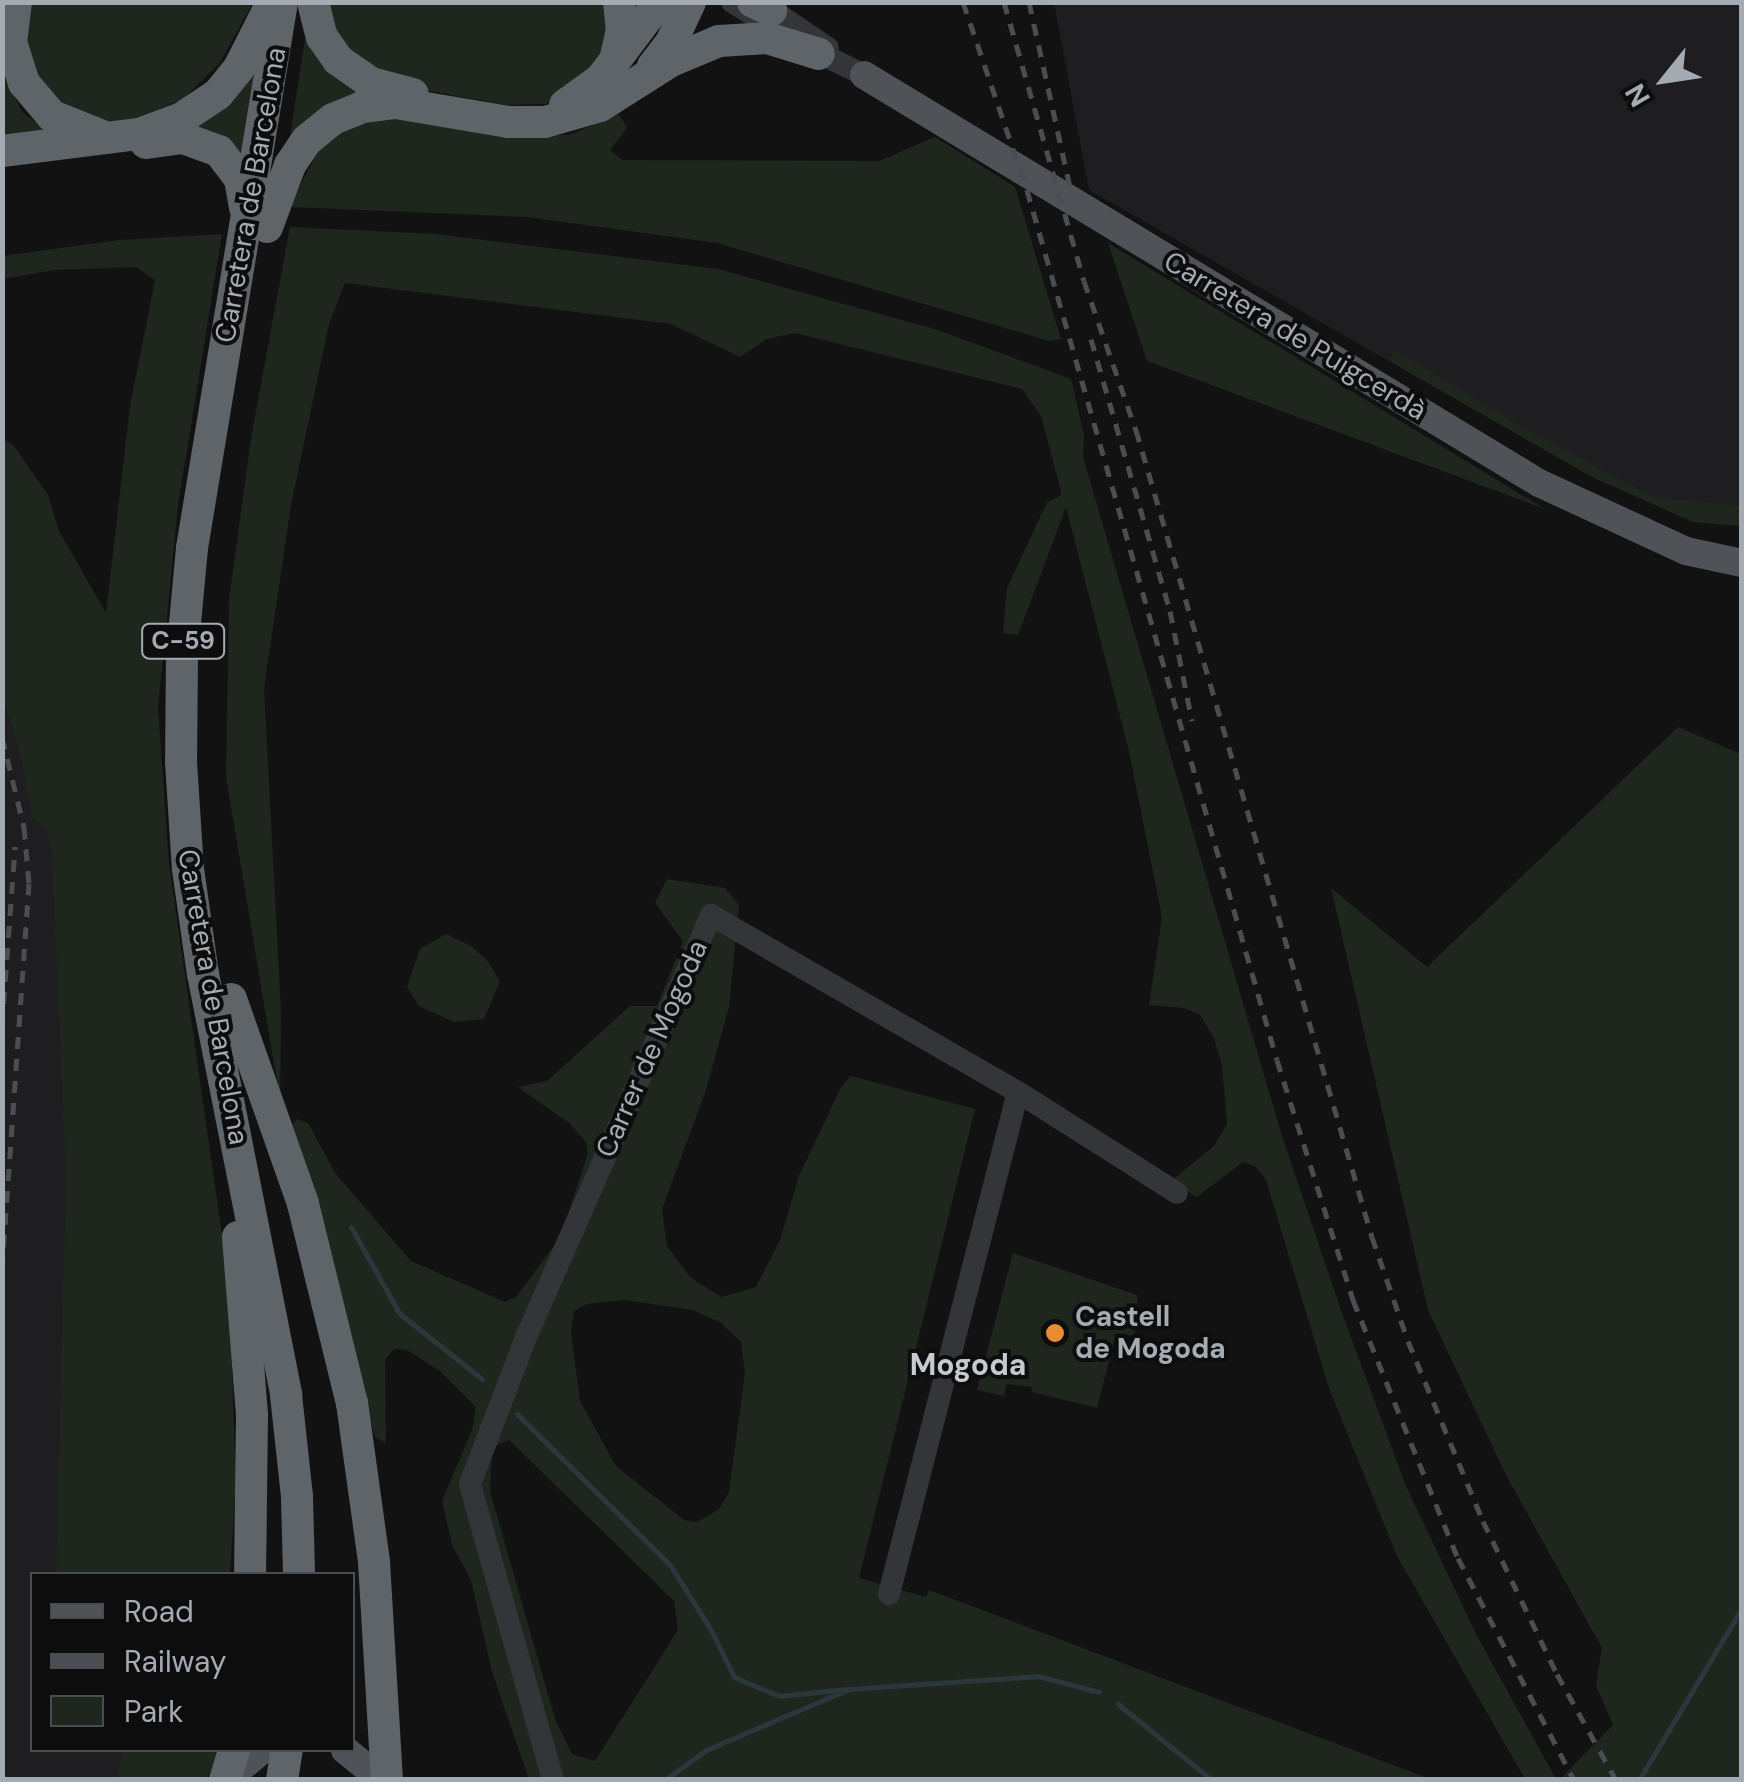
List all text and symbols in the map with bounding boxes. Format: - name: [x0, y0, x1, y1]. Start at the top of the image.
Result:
- north arrow: [1614, 30, 1714, 130]
- street label: Carretera de Barcelona: [208, 45, 294, 345]
- text: N: [1616, 77, 1659, 113]
- street label: Carretera de Puigcerdà: [1158, 244, 1432, 428]
- road number: C-59: [140, 621, 226, 661]
- street label: Carretera de Barcelona: [170, 847, 256, 1147]
- street label: Carrer de Mogoda: [589, 935, 715, 1163]
- place label: Castell de Mogoda: [1075, 1300, 1226, 1366]
- marker: Castell de Mogoda: [1044, 1322, 1066, 1344]
- district label: Mogoda: [910, 1347, 1026, 1383]
- legend: [30, 1572, 355, 1752]
- text: Road: [124, 1592, 194, 1631]
- text: Railway: [124, 1642, 227, 1681]
- text: Park: [124, 1692, 183, 1731]

